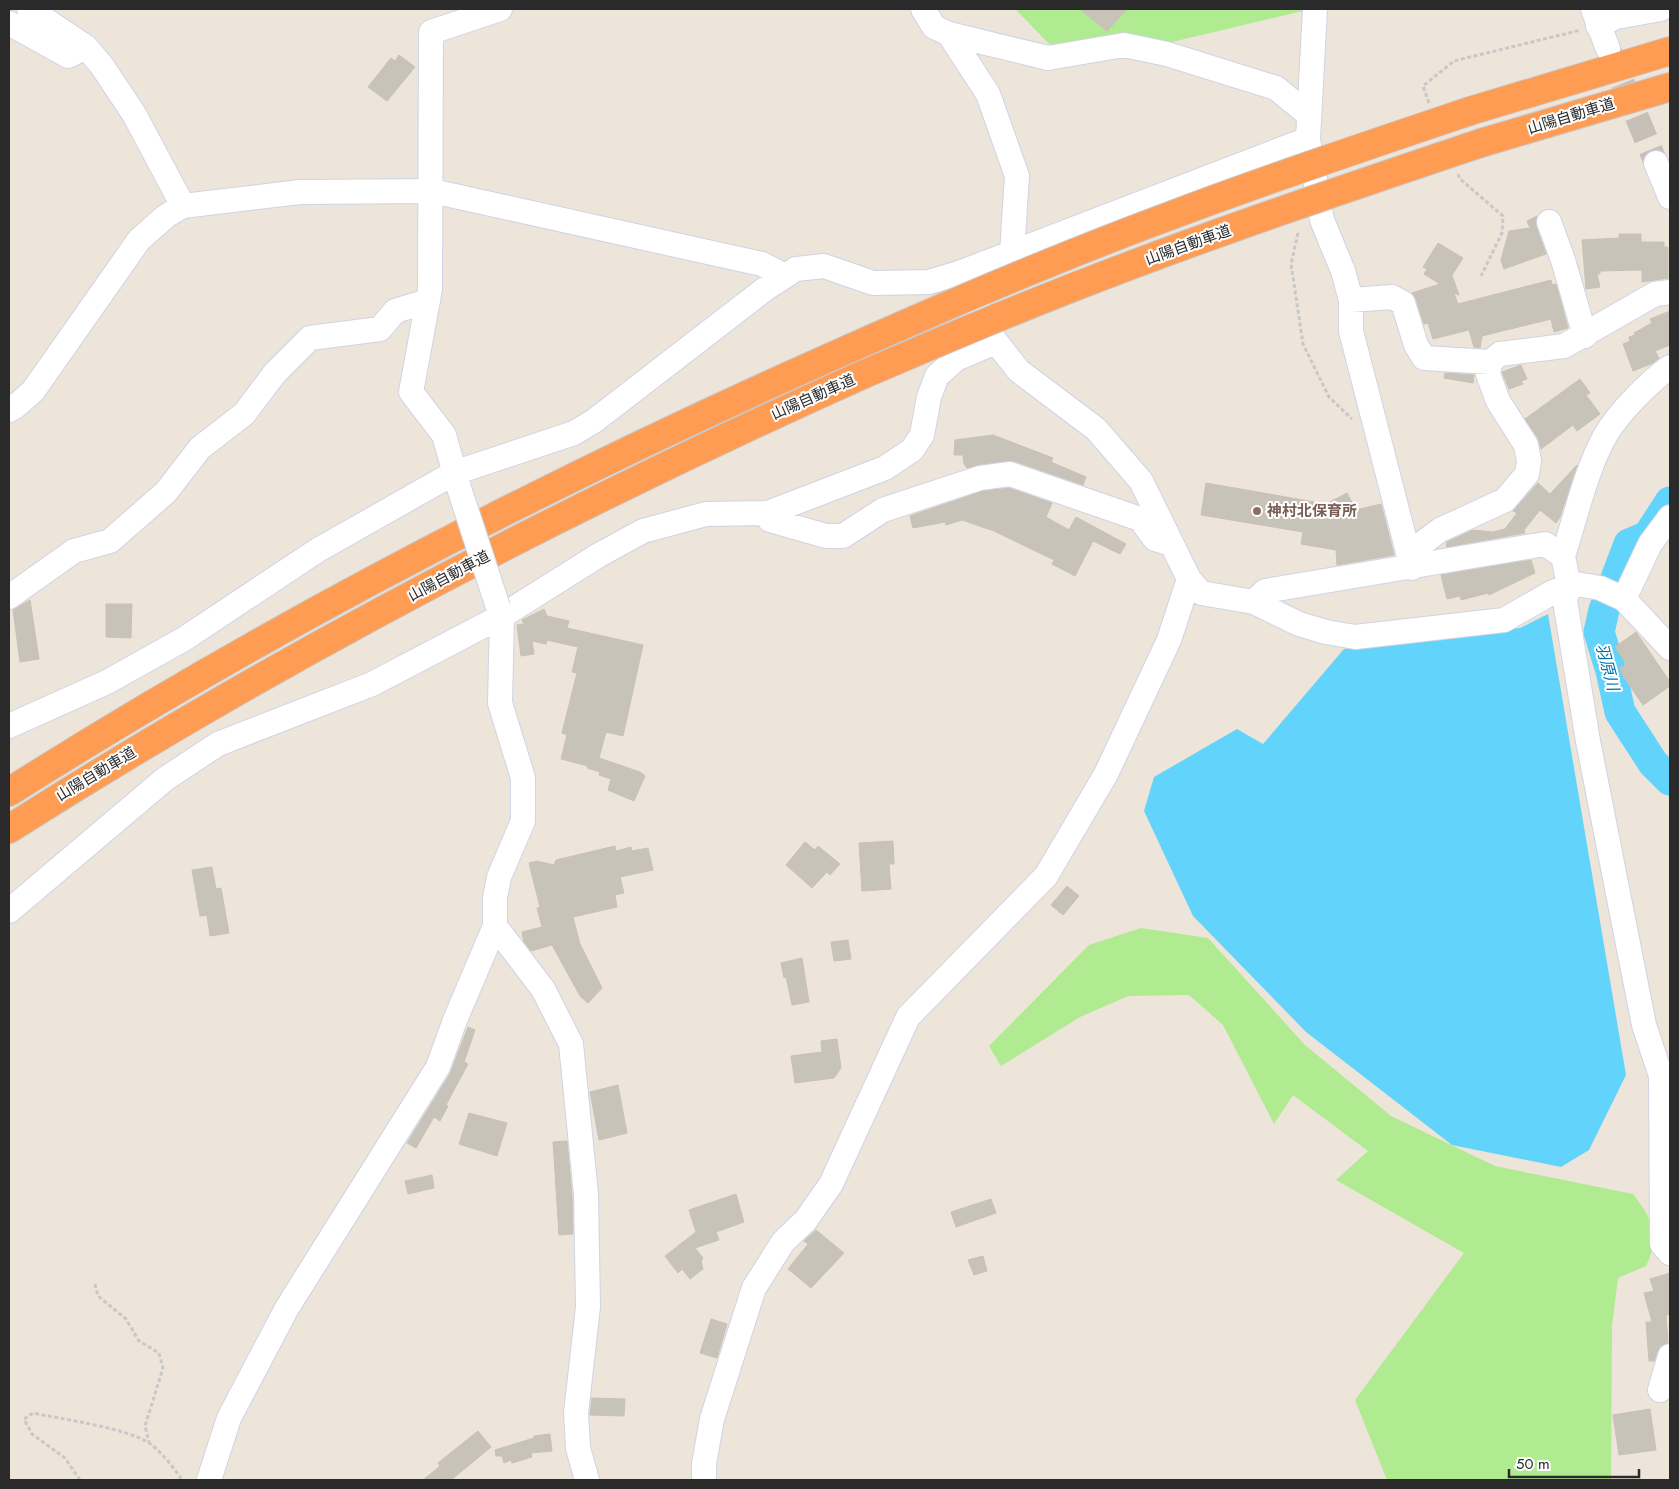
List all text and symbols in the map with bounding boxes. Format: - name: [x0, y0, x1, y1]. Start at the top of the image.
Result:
- street label: 山陽自動車道: [1525, 92, 1617, 140]
- street label: 山陽自動車道: [1142, 219, 1234, 271]
- street label: 山陽自動車道: [767, 369, 859, 425]
- place label: 神村北保育所: [1266, 500, 1357, 522]
- marker: 神村北保育所: [1251, 505, 1263, 517]
- street label: 山陽自動車道: [404, 545, 494, 607]
- water label: 羽原川: [1590, 641, 1625, 695]
- street label: 山陽自動車道: [52, 741, 140, 807]
- scale bar: [1509, 1446, 1639, 1478]
- text: 50 m: [1516, 1453, 1550, 1475]

